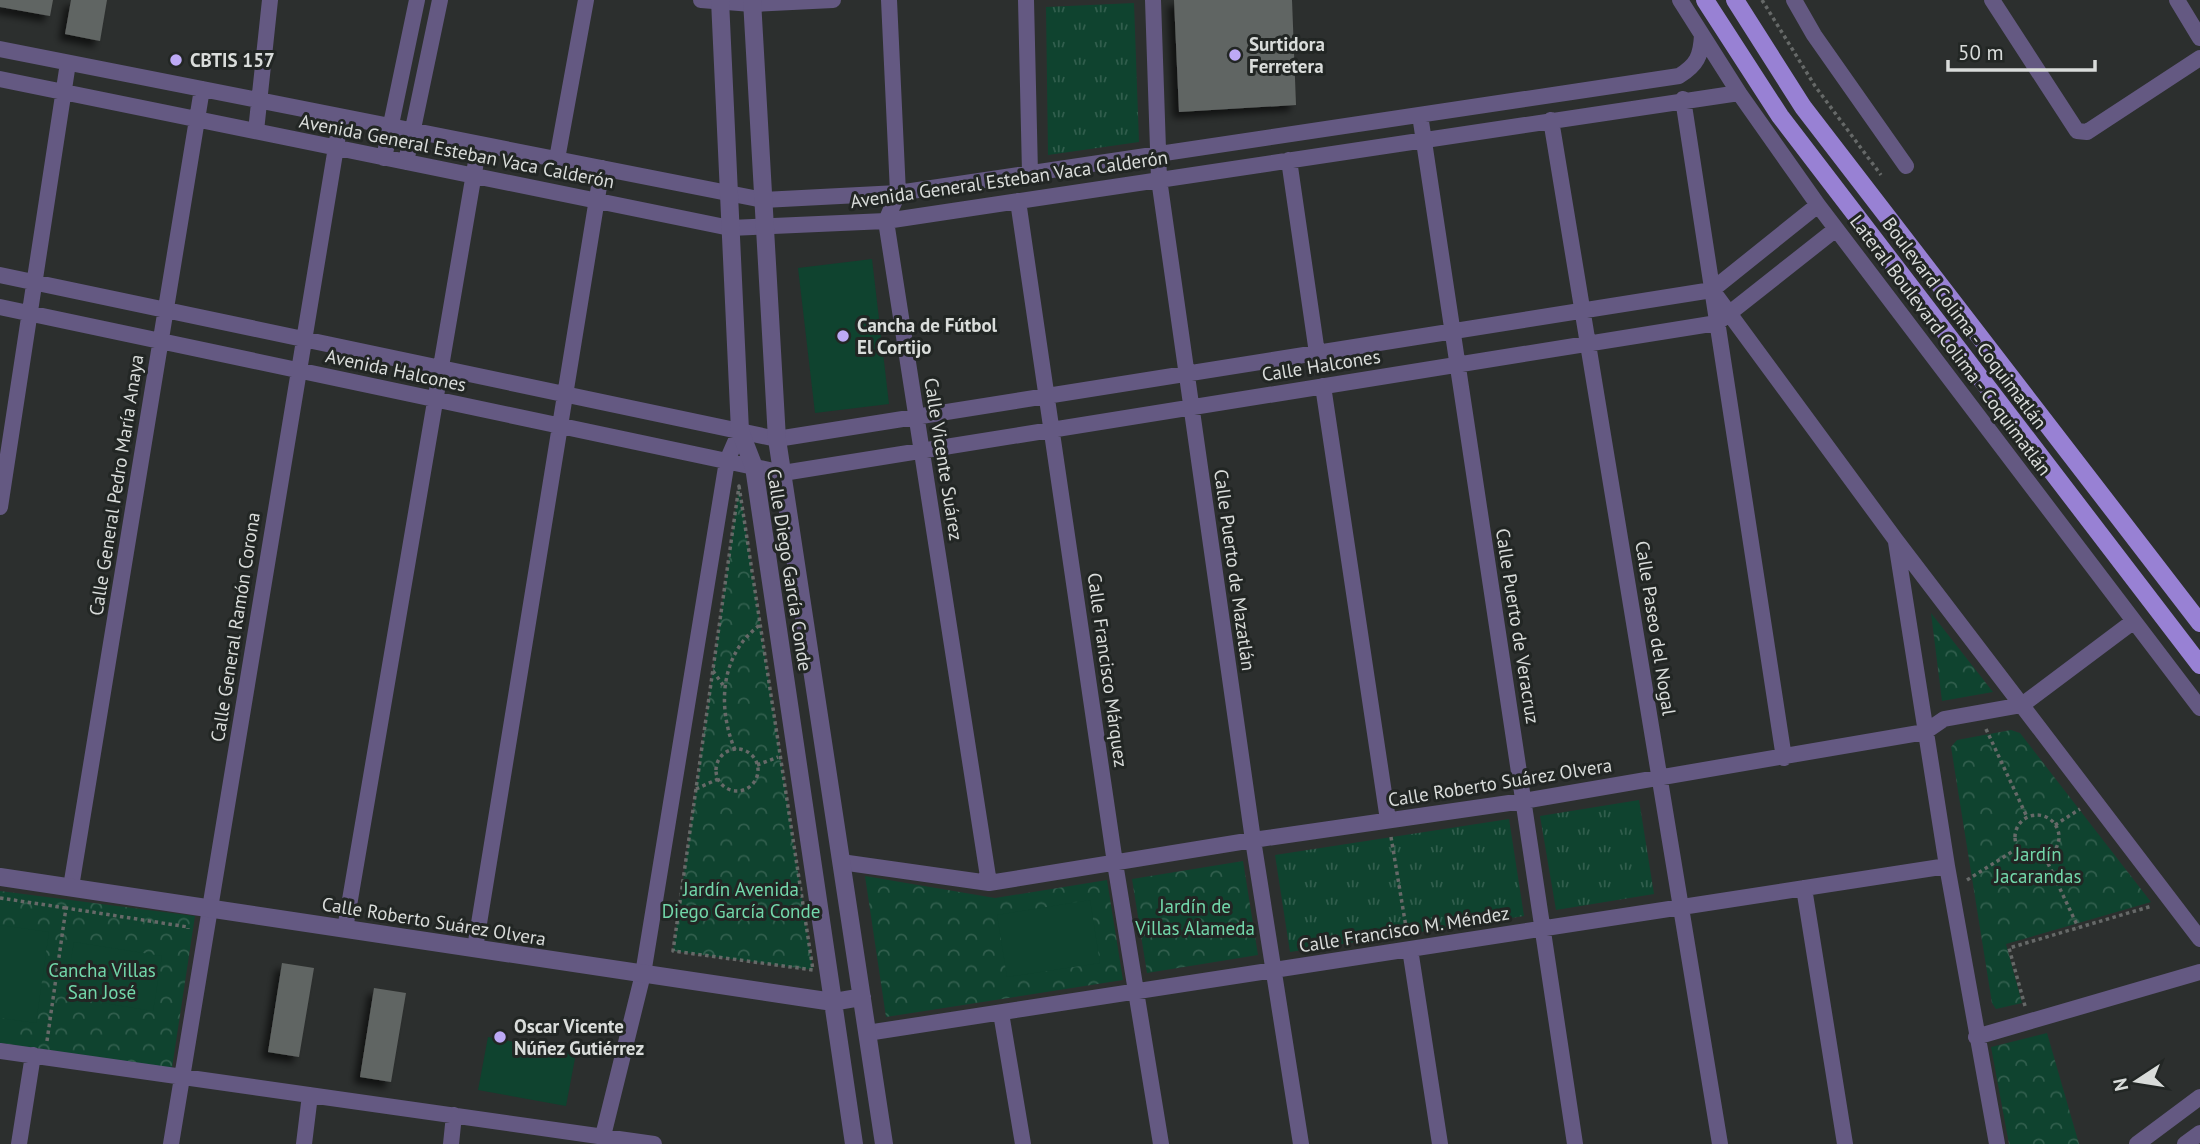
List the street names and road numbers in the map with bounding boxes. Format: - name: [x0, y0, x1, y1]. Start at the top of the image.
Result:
- street label: Avenida General Esteban Vaca Calderón: [297, 109, 617, 193]
- street label: Avenida General Esteban Vaca Calderón: [849, 145, 1169, 213]
- street label: Lateral Boulevard Colima - Coquimatlán: [1845, 210, 2057, 480]
- street label: Boulevard Colima - Coquimatlán: [1877, 212, 2053, 434]
- street label: Avenida Halcones: [323, 343, 469, 397]
- street label: Calle Halcones: [1260, 344, 1382, 386]
- street label: Calle General Pedro María Anaya: [83, 353, 149, 617]
- street label: Calle Vicente Suárez: [919, 376, 969, 542]
- street label: Calle Diego García Conde: [762, 467, 818, 673]
- street label: Calle Puerto de Mazatlán: [1209, 468, 1261, 672]
- street label: Calle General Ramón Corona: [205, 511, 265, 743]
- street label: Calle Puerto de Veracruz: [1491, 527, 1545, 725]
- street label: Calle Paseo del Nogal: [1630, 539, 1682, 717]
- street label: Calle Francisco Márquez: [1082, 571, 1134, 769]
- street label: Calle Roberto Suárez Olvera: [1386, 752, 1614, 812]
- street label: Calle Roberto Suárez Olvera: [320, 891, 548, 951]
- street label: Calle Francisco M. Méndez: [1297, 900, 1511, 958]

